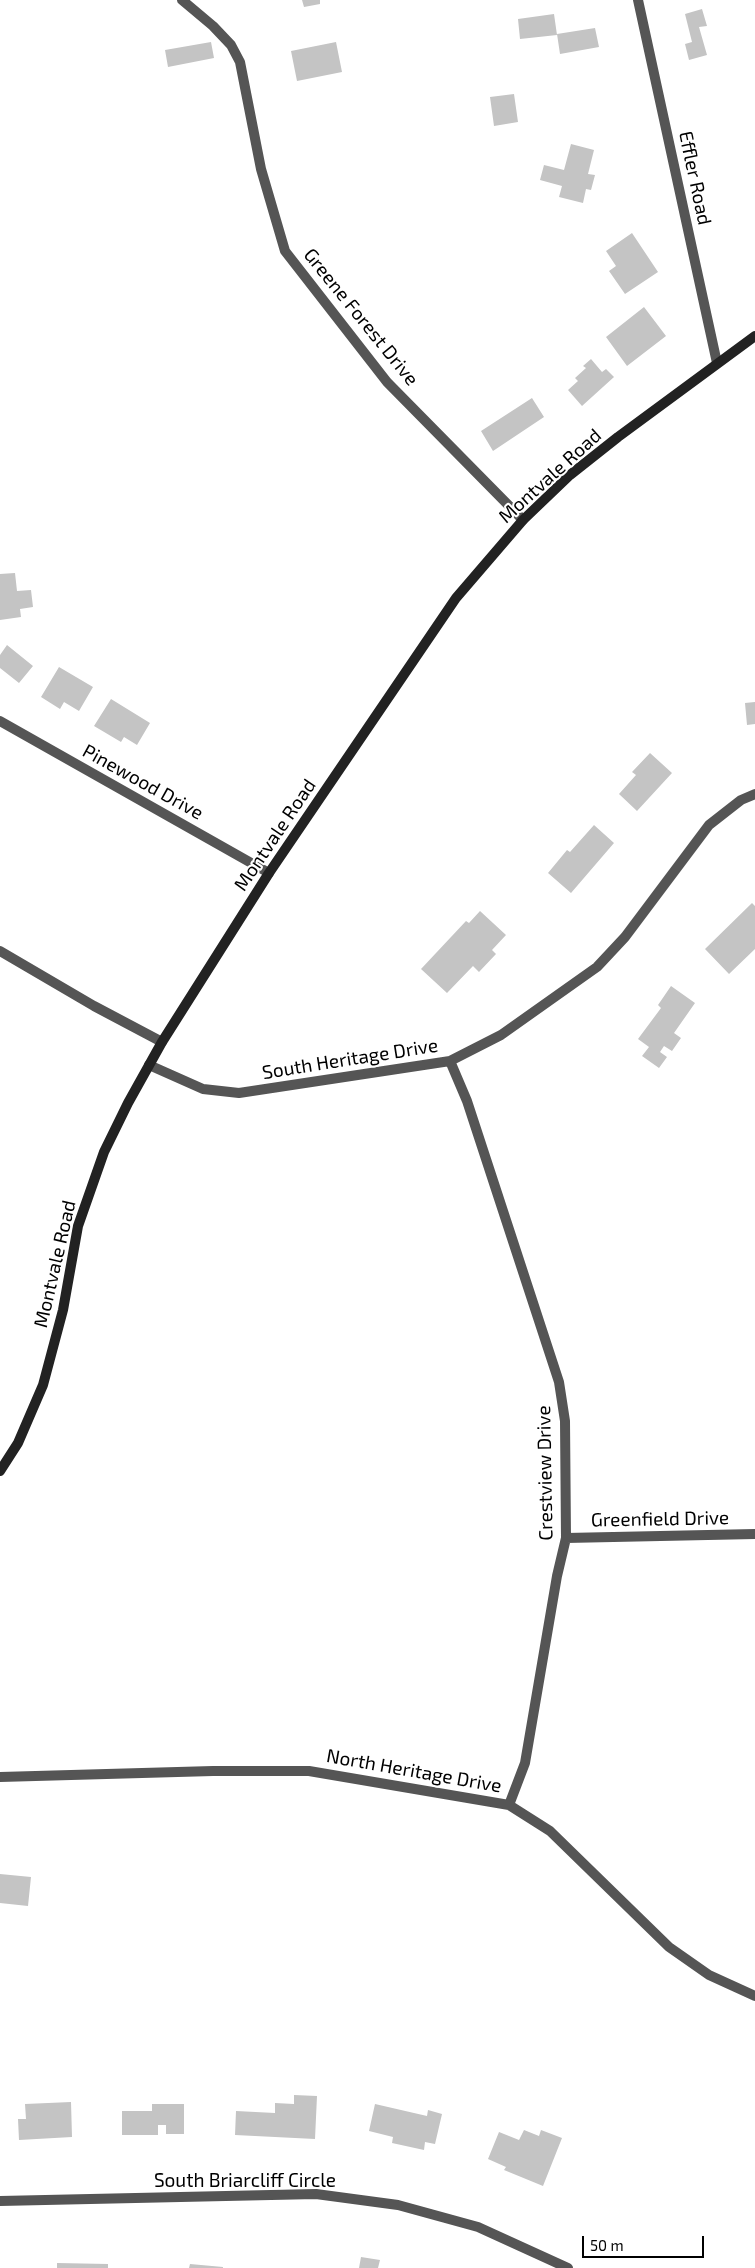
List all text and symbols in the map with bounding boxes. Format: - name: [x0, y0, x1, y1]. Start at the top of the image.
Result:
- street label: Effler Road: [674, 129, 716, 227]
- street label: Greene Forest Drive: [299, 244, 423, 390]
- street label: Montvale Road: [494, 424, 606, 528]
- street label: Pinewood Drive: [79, 739, 207, 825]
- street label: Montvale Road: [229, 775, 321, 895]
- street label: South Heritage Drive: [260, 1034, 440, 1084]
- street label: Montvale Road: [29, 1198, 81, 1330]
- street label: Crestview Drive: [532, 1405, 558, 1541]
- street label: Greenfield Drive: [591, 1506, 729, 1532]
- street label: North Heritage Drive: [325, 1744, 503, 1798]
- street label: South Briarcliff Circle: [154, 2170, 336, 2192]
- scale bar: [585, 2226, 708, 2258]
- text: 50 m: [590, 2236, 624, 2254]

